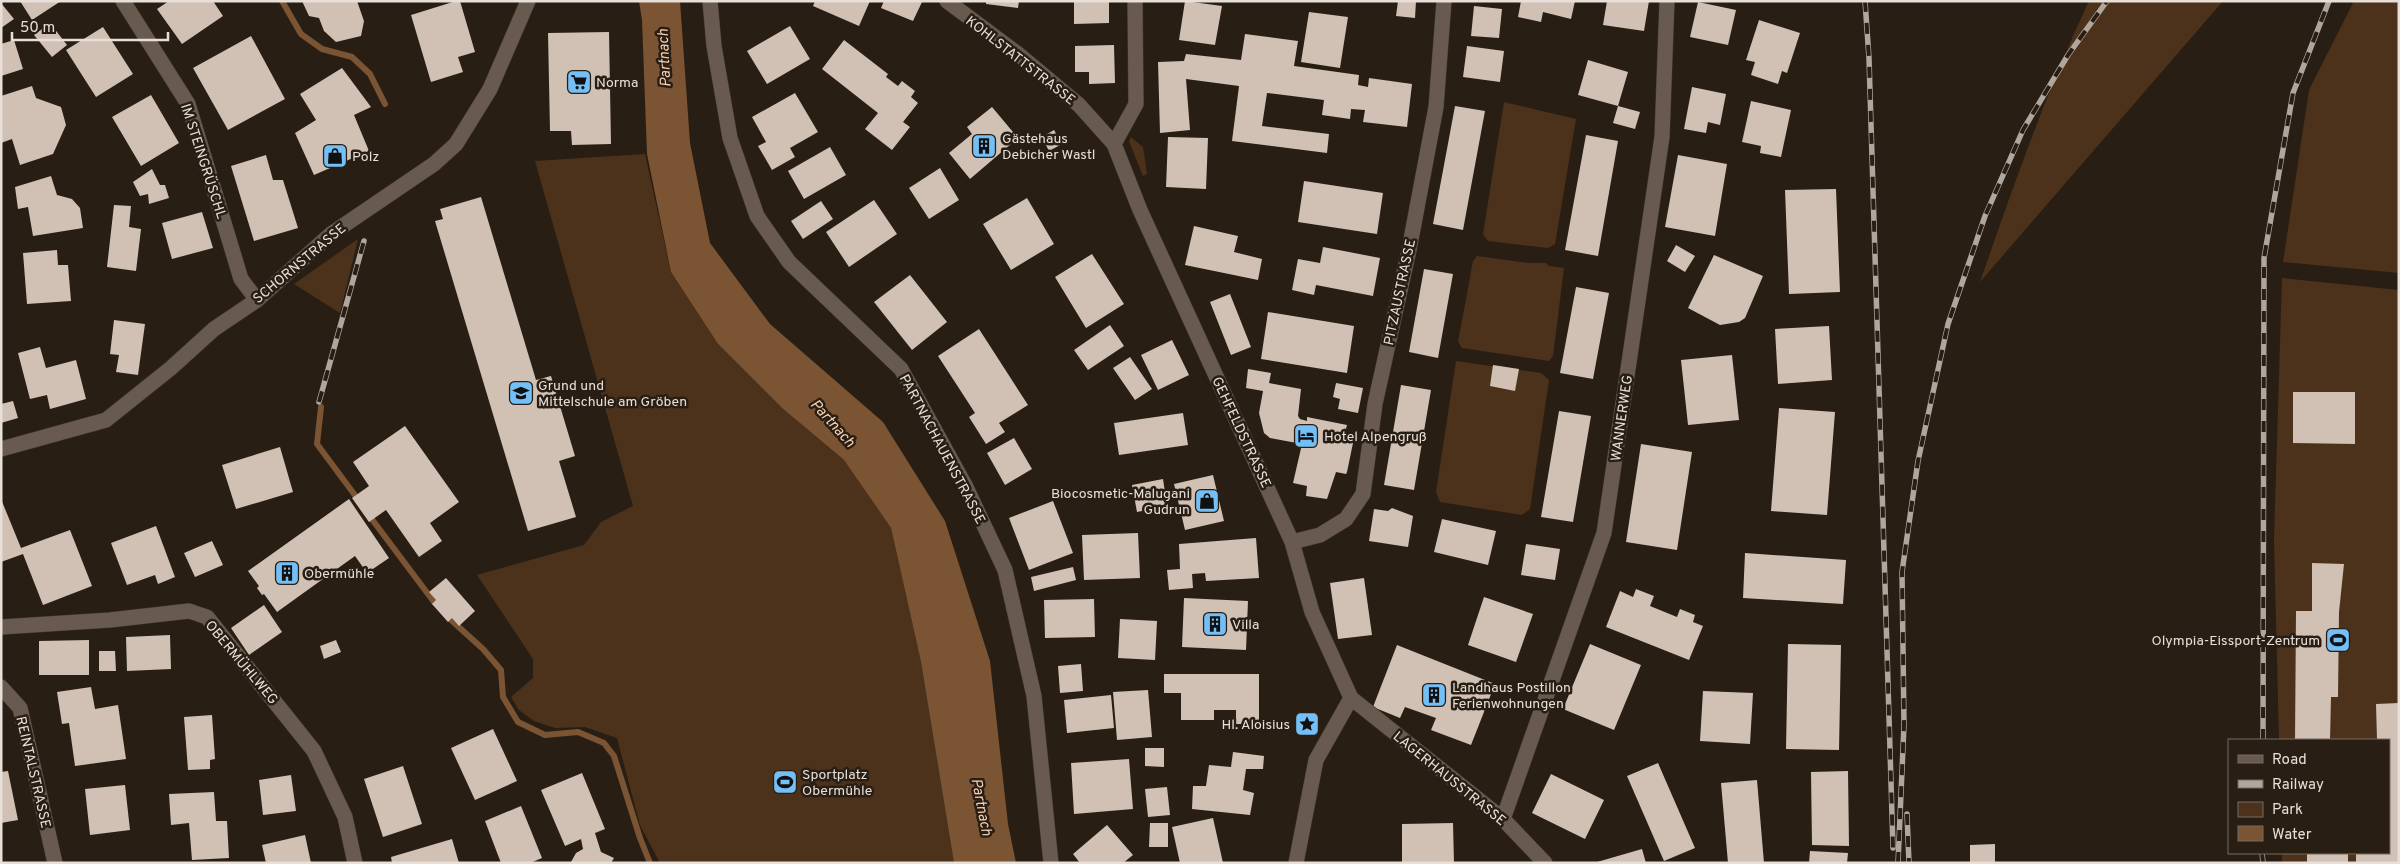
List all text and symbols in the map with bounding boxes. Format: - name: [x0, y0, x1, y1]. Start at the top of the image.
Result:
- scale bar: [12, 10, 169, 42]
- street label: KOHLSTATTSTRASSE: [962, 13, 1078, 109]
- text: 50 m: [20, 19, 55, 38]
- water label: Partnach: [654, 28, 677, 88]
- supermarket icon: Norma: [566, 69, 592, 95]
- place label: Norma: [596, 75, 638, 92]
- street label: IM STEINGRÜSCHL: [176, 101, 230, 221]
- place label: Gästehaus Debicher Wastl: [1002, 131, 1095, 164]
- building icon: Gästehaus Debicher Wastl: [971, 133, 997, 159]
- shop icon: Polz: [322, 143, 348, 169]
- place label: Polz: [352, 149, 379, 166]
- street label: SCHORNSTRASSE: [250, 220, 350, 308]
- street label: PITZAUSTRASSE: [1381, 238, 1420, 347]
- street label: PARTNACHAUENSTRASSE: [895, 372, 988, 527]
- street label: GEHFELDSTRASSE: [1207, 374, 1274, 491]
- street label: WANNERWEG: [1608, 374, 1637, 462]
- place label: Grund und Mittelschule am Gröben: [538, 378, 687, 411]
- school or university icon: Grund und Mittelschule am Gröben: [508, 380, 534, 406]
- water label: Partnach: [805, 396, 858, 452]
- hotel icon: Hotel Alpengruß: [1293, 423, 1319, 449]
- place label: Hotel Alpengruß: [1324, 429, 1427, 446]
- place label: Biocosmetic-Malugani Gudrun: [1051, 486, 1190, 519]
- shop icon: Biocosmetic-Malugani Gudrun: [1194, 488, 1220, 514]
- building icon: Obermühle: [274, 560, 300, 586]
- place label: Obermühle: [304, 566, 374, 583]
- building icon: Villa: [1202, 611, 1228, 637]
- street label: OBERMÜHLWEG: [201, 617, 282, 708]
- place label: Villa: [1232, 617, 1259, 634]
- sports icon: Olympia-Eissport-Zentrum: [2325, 627, 2351, 653]
- place label: Olympia-Eissport-Zentrum: [2151, 633, 2320, 650]
- place label: Landhaus Postillon Ferienwohnungen: [1452, 680, 1571, 713]
- building icon: Landhaus Postillon Ferienwohnungen: [1421, 682, 1447, 708]
- place icon: Hl. Aloisius: [1294, 711, 1320, 737]
- street label: REINTALSTRASSE: [11, 715, 54, 830]
- place label: Hl. Aloisius: [1222, 717, 1290, 734]
- street label: LAGERHAUSSTRASSE: [1389, 728, 1509, 830]
- legend: [2228, 739, 2390, 854]
- text: Road: [2272, 751, 2307, 770]
- place label: Sportplatz Obermühle: [802, 767, 872, 800]
- sports icon: Sportplatz Obermühle: [772, 769, 798, 795]
- text: Railway: [2272, 776, 2324, 795]
- water label: Partnach: [966, 777, 995, 838]
- text: Park: [2272, 801, 2303, 820]
- text: Water: [2272, 826, 2312, 845]

